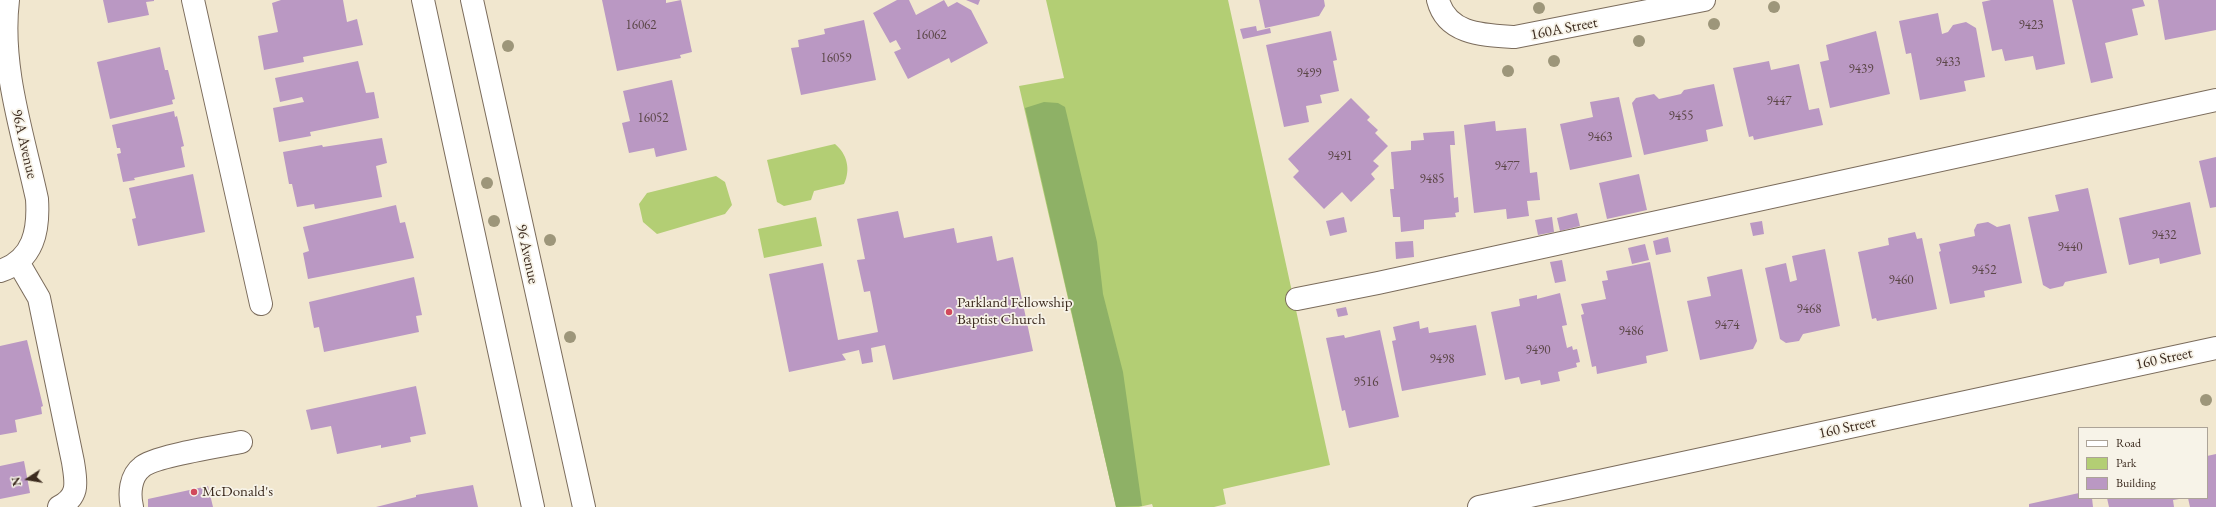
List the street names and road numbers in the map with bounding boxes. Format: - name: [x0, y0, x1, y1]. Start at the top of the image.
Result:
- street label: 160A Street: [1529, 14, 1599, 44]
- street label: 96A Avenue: [7, 107, 41, 181]
- street label: 96 Avenue: [512, 223, 542, 285]
- street label: 160 Street: [2134, 344, 2194, 374]
- street label: 160 Street: [1817, 413, 1877, 443]

